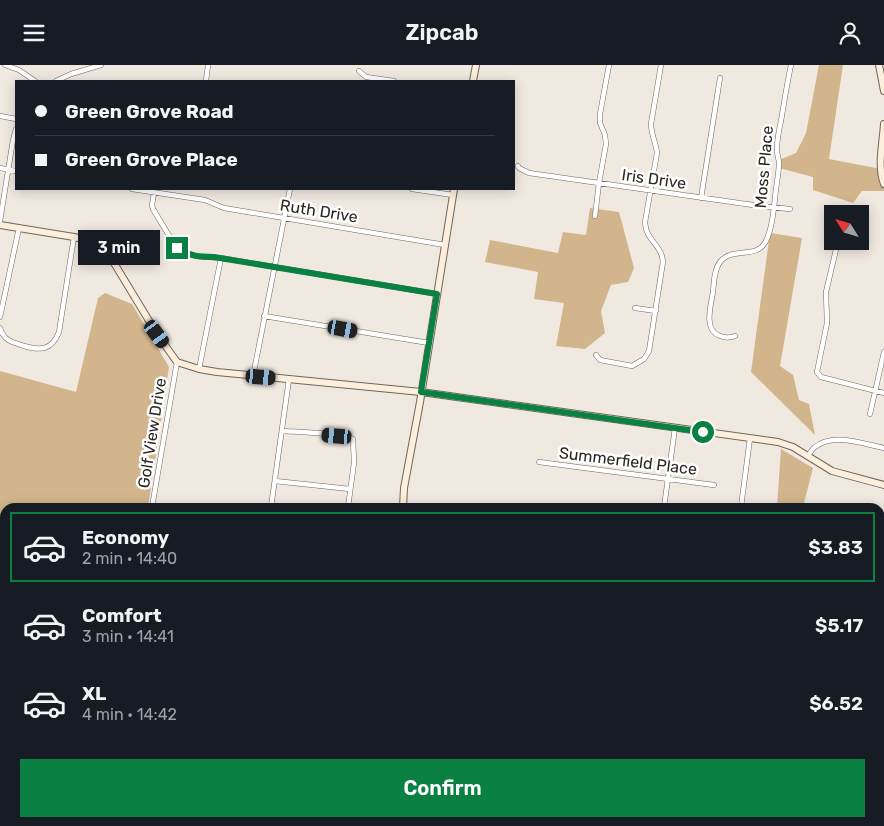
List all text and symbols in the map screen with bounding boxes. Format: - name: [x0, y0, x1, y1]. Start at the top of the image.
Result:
- icon: menu: [20, 19, 48, 47]
- text: Zipcab: [406, 19, 478, 46]
- icon: person: [836, 19, 864, 47]
- text: Green Grove Road: [65, 100, 234, 123]
- street label: Moss Place: [751, 125, 777, 209]
- text: Green Grove Place: [65, 148, 238, 171]
- street label: Iris Drive: [621, 165, 687, 193]
- street label: Ruth Drive: [279, 195, 359, 227]
- north arrow: [824, 205, 869, 250]
- map controls: [824, 205, 869, 250]
- callout: 3 min: [77, 231, 160, 265]
- route end: [166, 237, 188, 259]
- text: 3 min: [98, 238, 140, 257]
- car: [142, 317, 171, 351]
- car: [326, 319, 359, 339]
- car: [245, 368, 276, 386]
- street label: Golf View Drive: [134, 377, 170, 489]
- route start: [692, 421, 714, 443]
- car: [321, 427, 352, 445]
- street label: Summerfield Place: [558, 443, 698, 479]
- icon: car: [22, 525, 67, 570]
- text: Economy: [82, 526, 169, 549]
- text: $3.83: [808, 536, 863, 559]
- text: 2 min · 14:40: [82, 549, 177, 568]
- icon: car: [22, 603, 67, 648]
- text: Comfort: [82, 604, 162, 627]
- text: $5.17: [815, 614, 863, 637]
- text: 3 min · 14:41: [82, 627, 174, 646]
- icon: car: [22, 681, 67, 726]
- text: XL: [82, 682, 106, 705]
- text: $6.52: [809, 692, 863, 715]
- text: 4 min · 14:42: [82, 705, 177, 724]
- button: Confirm: [20, 759, 865, 817]

